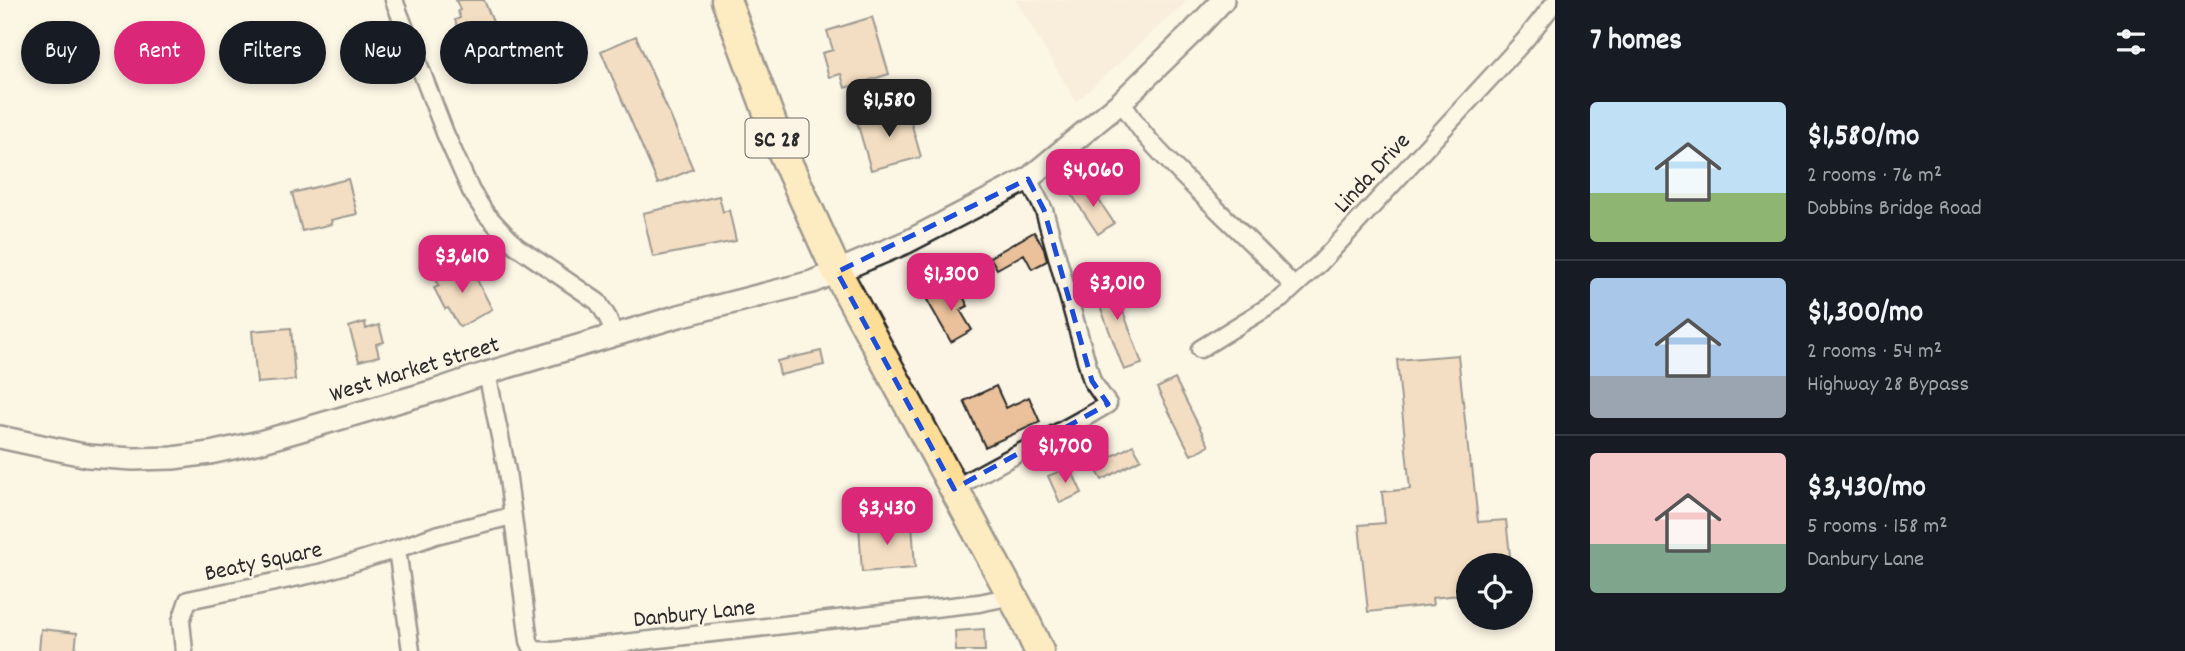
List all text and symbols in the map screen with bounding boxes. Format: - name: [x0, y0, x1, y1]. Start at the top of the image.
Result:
- chip: Buy: [21, 21, 100, 84]
- chip: Rent: [114, 21, 205, 84]
- chip: Filters: [219, 21, 326, 84]
- chip: New: [340, 21, 426, 84]
- chip: Apartment: [440, 21, 588, 84]
- text: 7 homes: [1590, 21, 1682, 64]
- icon: filters: [2112, 23, 2150, 61]
- pin: $1,580: [832, 80, 946, 139]
- text: $1,580: [862, 85, 916, 118]
- text: $1,580/mo: [1807, 117, 1919, 160]
- road number: SC 28: [746, 119, 808, 158]
- street label: Linda Drive: [1327, 126, 1420, 222]
- icon: home: [1646, 130, 1730, 214]
- pin: $4,060: [1036, 150, 1150, 209]
- text: $4,060: [1062, 155, 1124, 188]
- text: 2 rooms · 76 m²: [1807, 160, 1942, 193]
- text: Dobbins Bridge Road: [1807, 193, 1982, 226]
- pin: $3,610: [405, 236, 519, 295]
- text: $3,610: [434, 241, 490, 274]
- pin: $1,300: [894, 254, 1008, 313]
- text: $1,300: [923, 259, 979, 292]
- pin: $3,010: [1060, 262, 1174, 322]
- text: $3,010: [1089, 268, 1145, 301]
- text: $1,300/mo: [1807, 293, 1923, 336]
- icon: home: [1646, 306, 1730, 390]
- street label: West Market Street: [326, 329, 504, 413]
- text: 2 rooms · 54 m²: [1807, 336, 1942, 369]
- text: Highway 28 Bypass: [1807, 369, 1969, 402]
- pin: $1,700: [1008, 426, 1122, 485]
- text: $1,700: [1038, 431, 1092, 464]
- text: $3,430/mo: [1807, 468, 1926, 511]
- icon: home: [1646, 481, 1730, 565]
- pin: $3,430: [830, 488, 944, 547]
- text: $3,430: [858, 493, 916, 526]
- text: 5 rooms · 158 m²: [1807, 511, 1948, 544]
- street label: Beaty Square: [202, 534, 326, 592]
- text: Danbury Lane: [1807, 544, 1924, 577]
- map controls: [1456, 553, 1533, 630]
- button: locate: [1456, 553, 1533, 630]
- street label: Danbury Lane: [632, 592, 757, 638]

